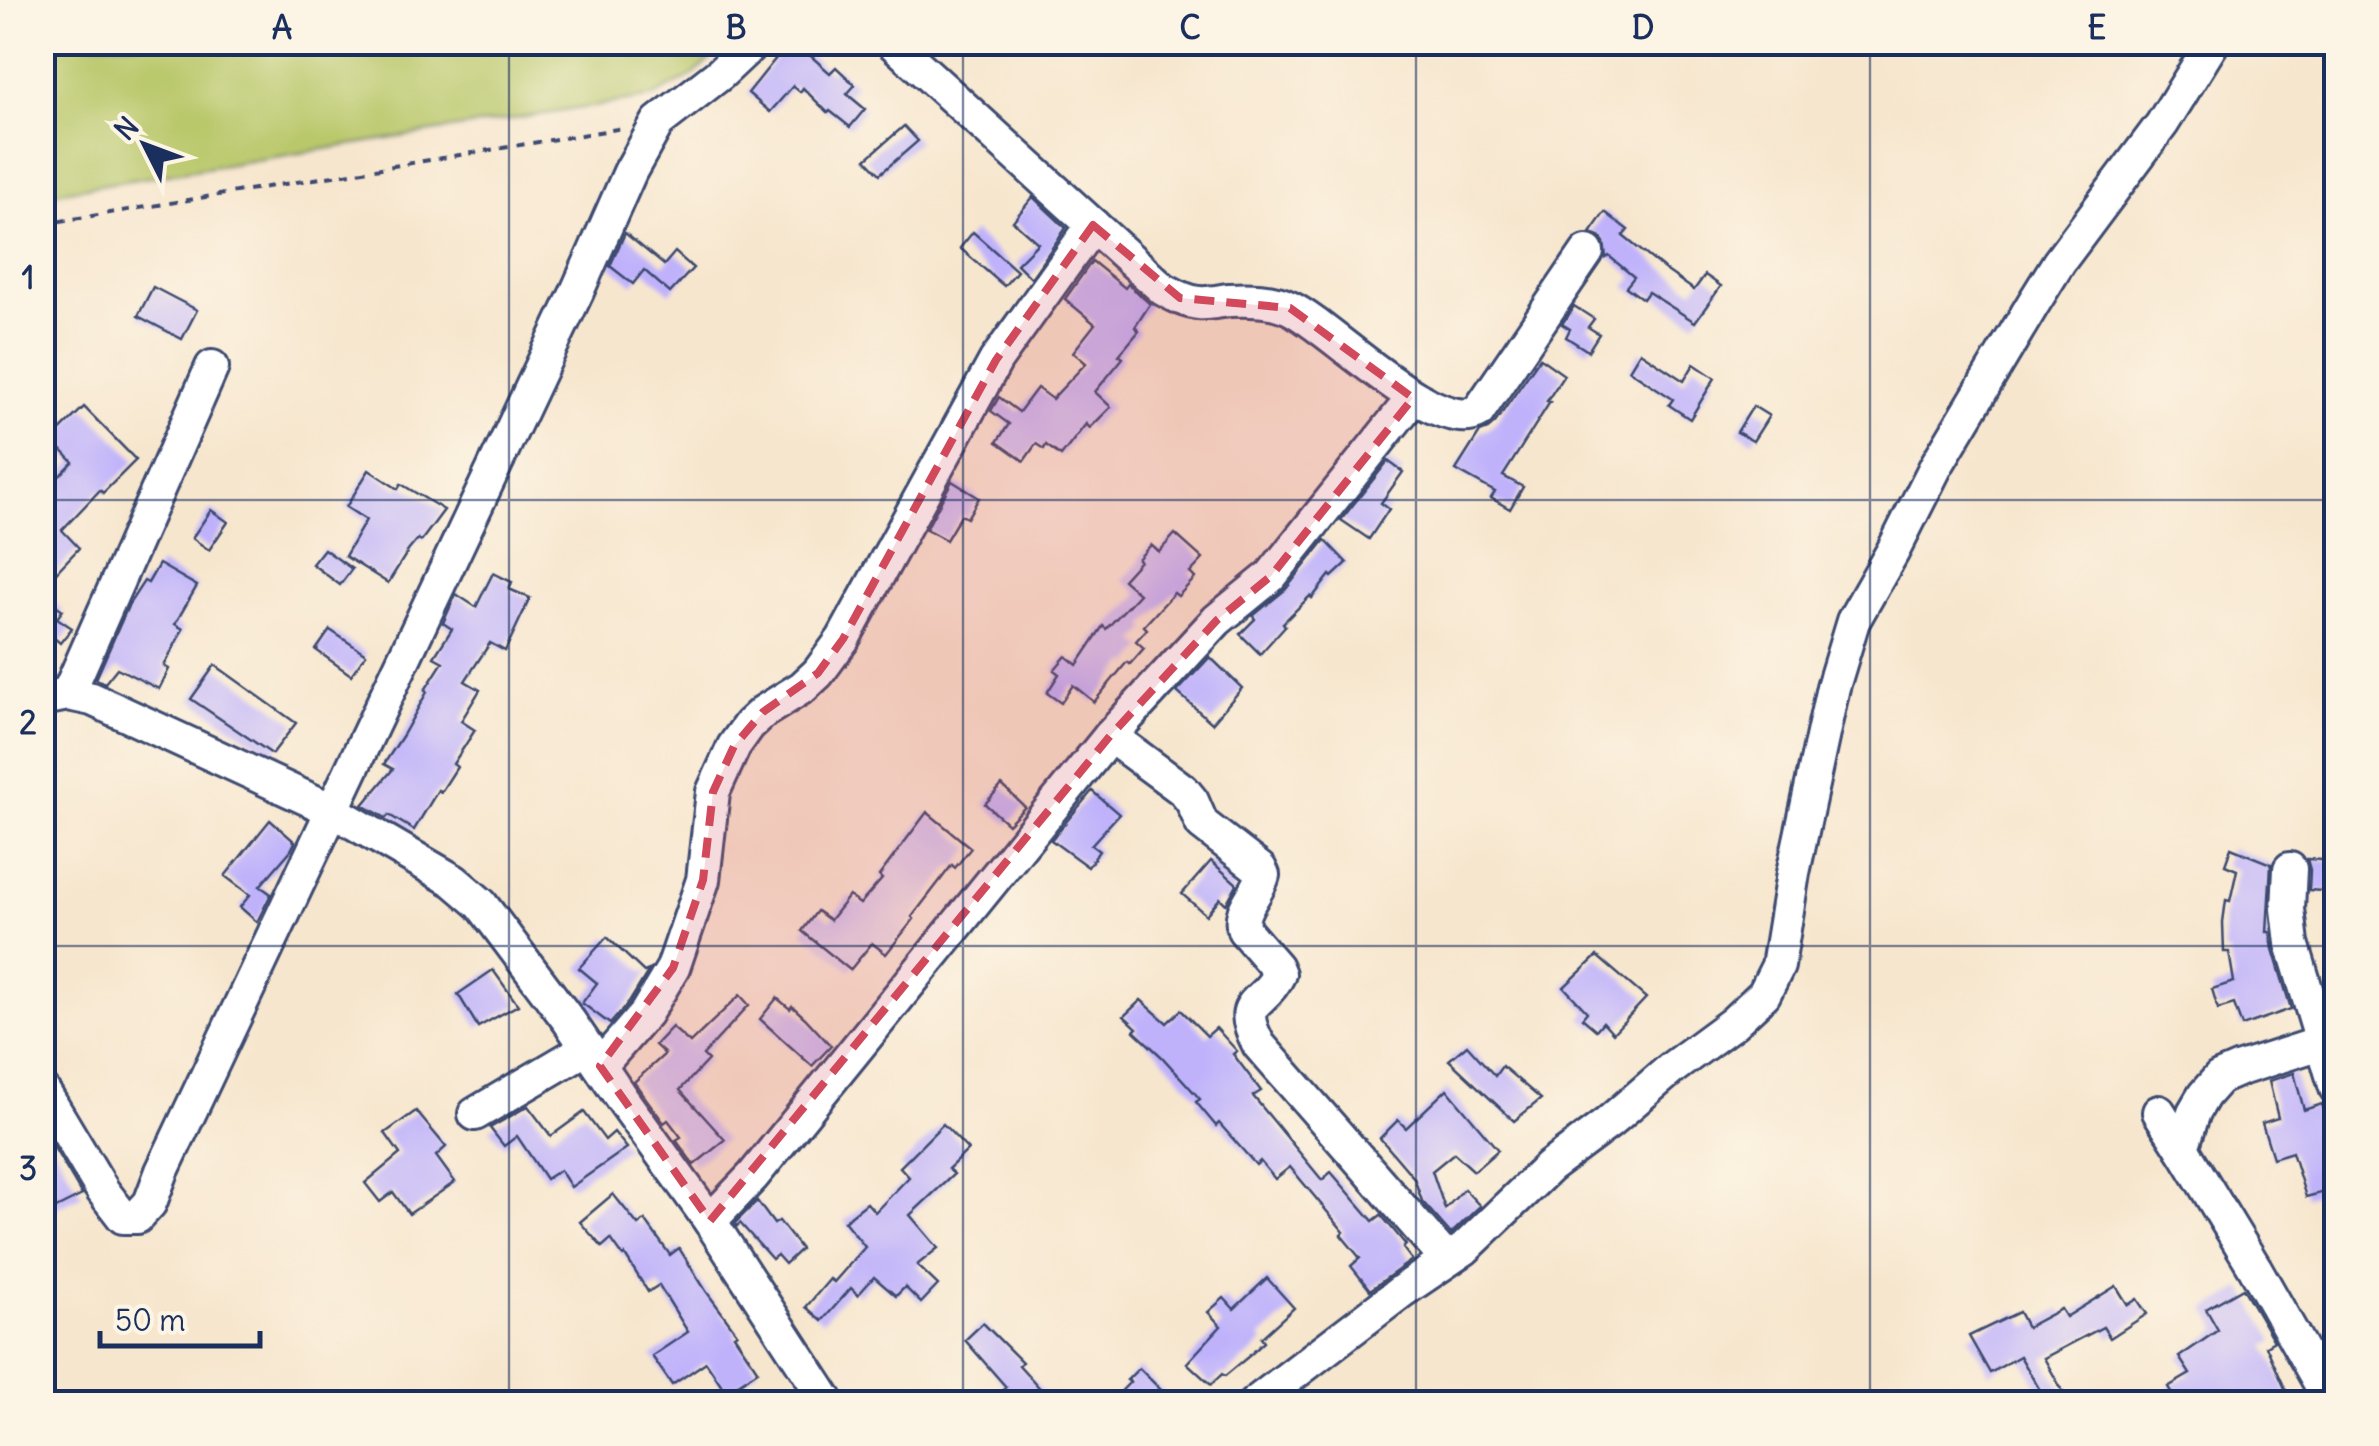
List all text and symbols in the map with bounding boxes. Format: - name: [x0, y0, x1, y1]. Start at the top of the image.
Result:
- text: A: [272, 7, 292, 48]
- text: B: [726, 7, 746, 48]
- text: C: [1179, 7, 1201, 48]
- text: D: [1632, 7, 1654, 48]
- text: E: [2088, 7, 2106, 48]
- north arrow: [95, 95, 195, 195]
- text: N: [107, 109, 146, 148]
- text: 1: [22, 257, 34, 298]
- text: 2: [19, 702, 37, 743]
- text: 3: [19, 1148, 37, 1189]
- scale bar: [100, 1286, 260, 1348]
- text: 50 m: [115, 1301, 185, 1339]

